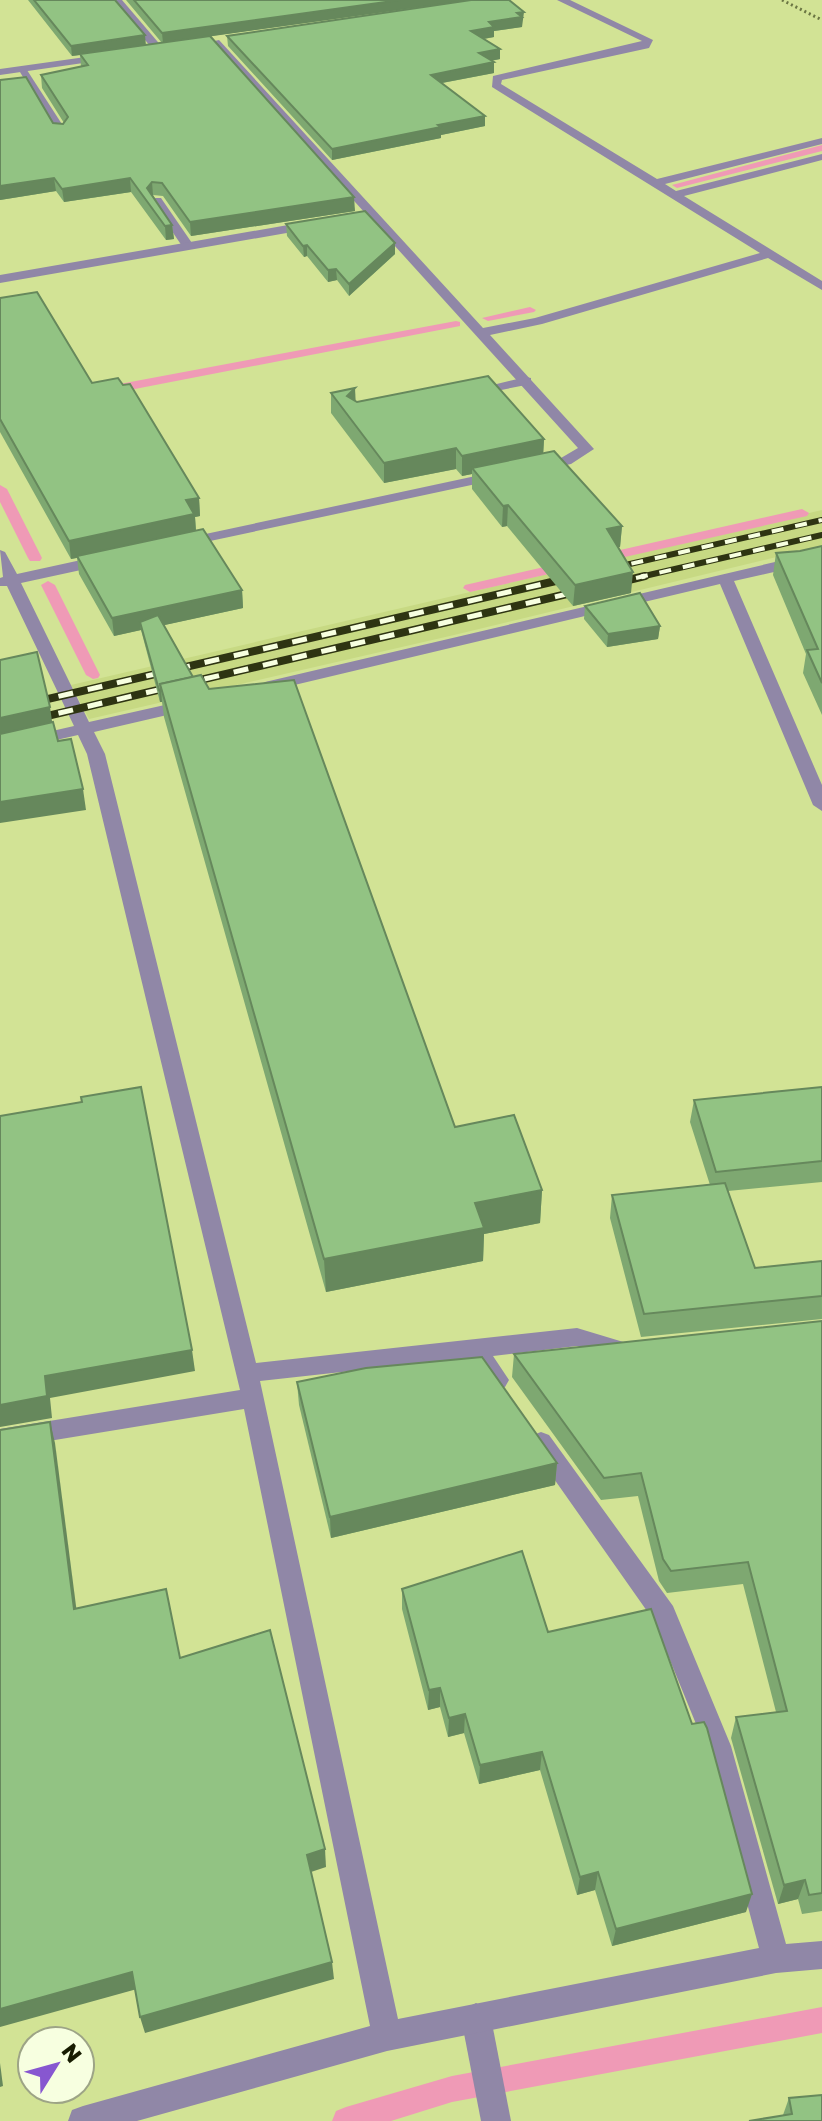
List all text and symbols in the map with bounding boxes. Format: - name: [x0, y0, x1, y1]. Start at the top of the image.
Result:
- north arrow: [16, 2025, 96, 2105]
- text: N: [57, 2038, 88, 2067]

